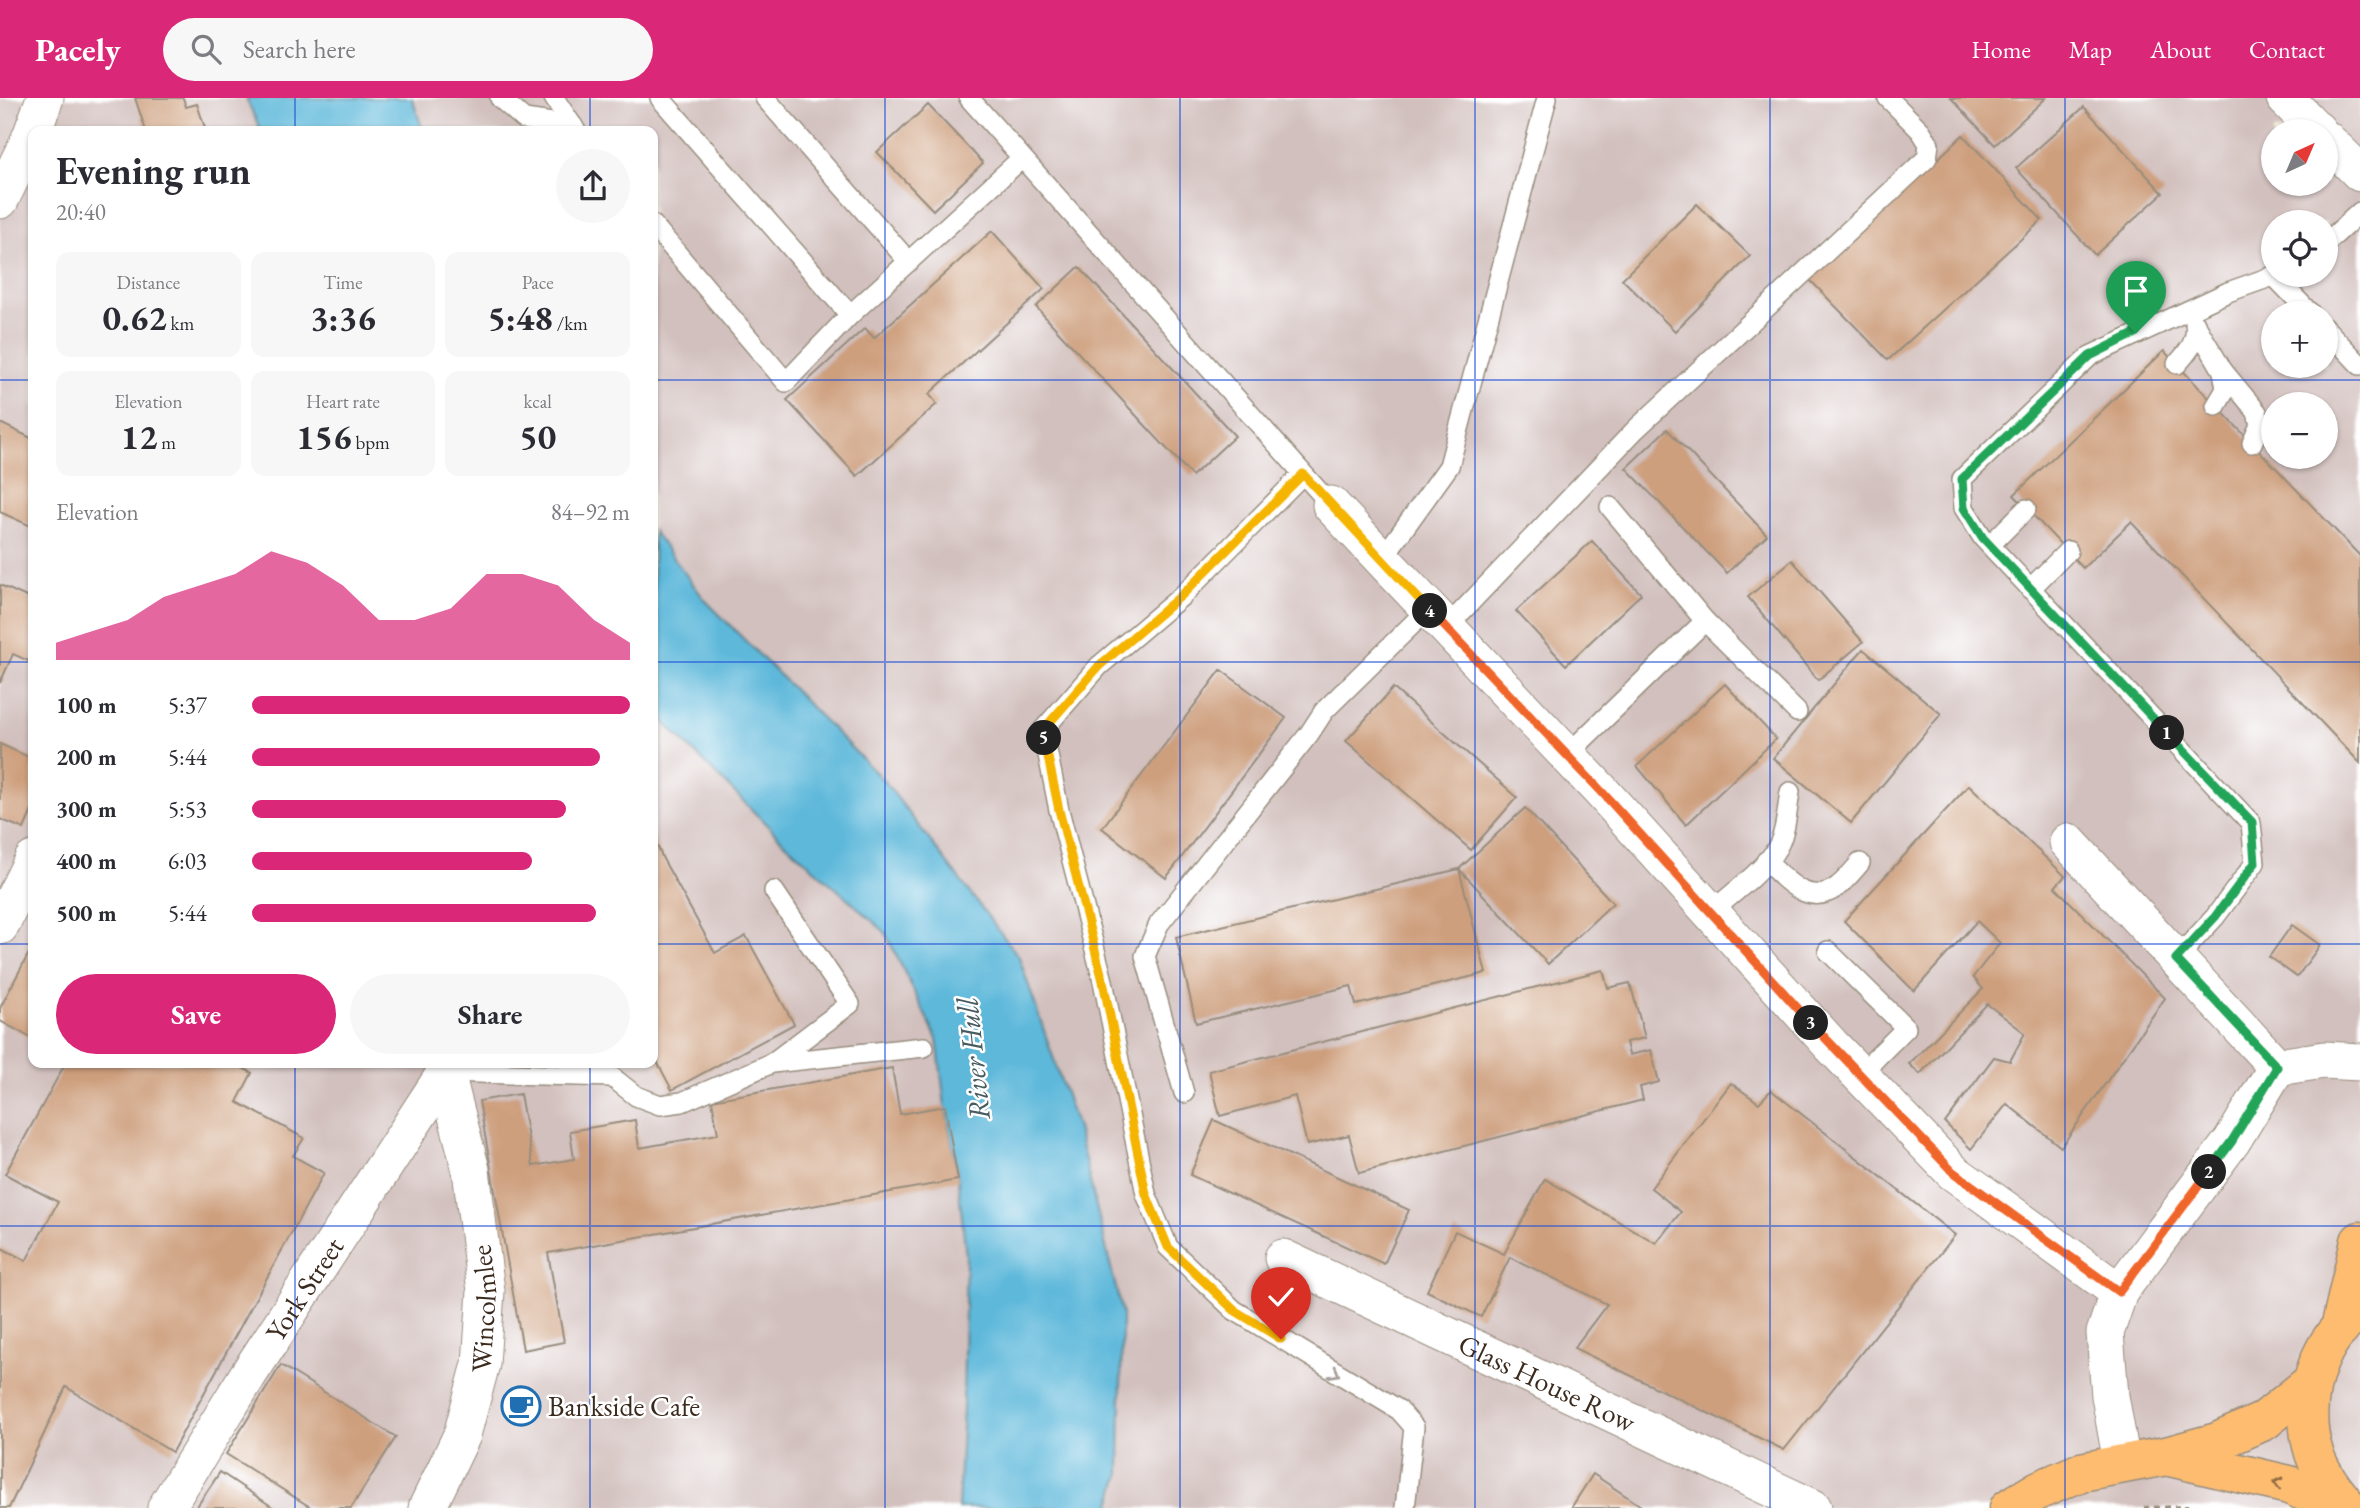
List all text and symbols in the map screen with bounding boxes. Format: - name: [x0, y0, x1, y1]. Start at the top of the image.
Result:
- search box: [163, 18, 653, 81]
- text: Pacely: [35, 28, 121, 71]
- icon: search: [187, 30, 225, 68]
- text: Search here: [243, 32, 356, 66]
- text: Home: [1971, 34, 2031, 65]
- text: Map: [2069, 34, 2112, 65]
- text: About: [2150, 34, 2211, 65]
- text: Contact: [2249, 34, 2325, 65]
- north arrow: [2261, 119, 2338, 196]
- map controls: [2261, 119, 2338, 469]
- text: Evening run: [56, 146, 251, 195]
- button: share: [556, 149, 630, 223]
- text: 20:40: [56, 197, 106, 227]
- button: locate: [2261, 210, 2338, 287]
- pin: [2106, 261, 2166, 333]
- text: Distance: [117, 270, 180, 295]
- text: Time: [323, 270, 363, 295]
- text: Pace: [522, 270, 554, 295]
- icon: arrive: [2117, 272, 2155, 310]
- text: 0.62: [102, 295, 167, 340]
- text: 3:36: [310, 295, 376, 340]
- text: 5:48: [487, 295, 553, 340]
- button: +: [2261, 301, 2338, 378]
- text: km: [167, 311, 194, 336]
- text: /km: [553, 311, 588, 336]
- text: Elevation: [114, 389, 183, 414]
- text: Heart rate: [306, 389, 380, 414]
- text: kcal: [523, 389, 552, 414]
- button: −: [2261, 392, 2338, 469]
- text: 12: [121, 414, 158, 459]
- text: 156: [296, 414, 352, 459]
- text: 50: [519, 414, 556, 459]
- text: m: [158, 430, 176, 455]
- text: bpm: [352, 430, 390, 455]
- text: Elevation: [56, 497, 139, 527]
- text: 84–92 m: [551, 497, 630, 527]
- pin: 4: [1412, 594, 1448, 628]
- text: 4: [1424, 598, 1435, 623]
- text: 100 m: [56, 690, 117, 720]
- text: 5:37: [168, 690, 207, 720]
- pin: 1: [2150, 716, 2184, 750]
- pin: 5: [1026, 720, 1062, 756]
- text: 1: [2161, 720, 2172, 745]
- text: 5: [1038, 725, 1049, 750]
- text: 200 m: [56, 742, 117, 772]
- text: 5:44: [168, 742, 207, 772]
- text: 300 m: [56, 794, 117, 824]
- text: 5:53: [168, 794, 207, 824]
- text: 400 m: [56, 846, 117, 876]
- text: 6:03: [168, 846, 207, 876]
- text: 500 m: [56, 898, 117, 928]
- text: 5:44: [168, 898, 207, 928]
- button: Save: [56, 974, 336, 1054]
- button: Share: [350, 974, 630, 1054]
- water label: River Hull: [947, 994, 999, 1122]
- pin: 3: [1794, 1006, 1828, 1040]
- text: 3: [1805, 1010, 1816, 1035]
- pin: 2: [2192, 1154, 2226, 1190]
- text: 2: [2203, 1159, 2214, 1184]
- street label: York Street: [257, 1230, 351, 1348]
- street label: Wincolmlee: [462, 1243, 504, 1374]
- pin: [1251, 1267, 1311, 1339]
- icon: check: [1262, 1278, 1300, 1316]
- street label: Glass House Row: [1453, 1325, 1642, 1440]
- one-way arrow: [1327, 1364, 1340, 1377]
- cafe icon: Bankside Cafe: [500, 1385, 542, 1427]
- place label: Bankside Cafe: [548, 1388, 700, 1424]
- one-way arrow: [2273, 1476, 2285, 1491]

